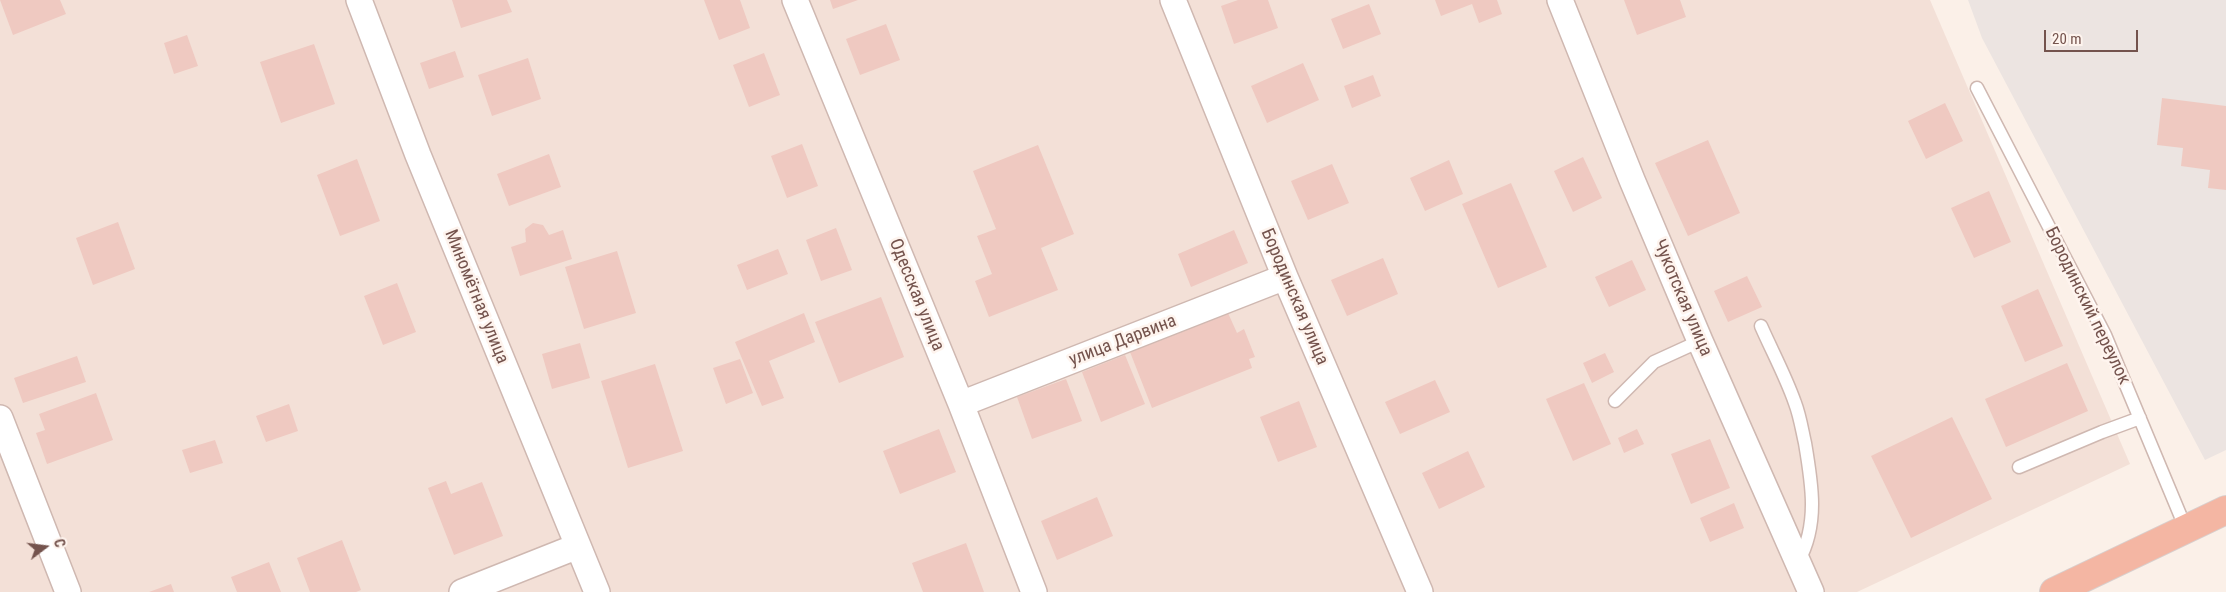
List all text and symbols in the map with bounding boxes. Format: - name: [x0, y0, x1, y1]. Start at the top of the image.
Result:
- scale bar: [2046, 20, 2140, 52]
- text: 20 m: [2052, 30, 2082, 48]
- street label: Бородинский переулок: [2040, 224, 2134, 388]
- street label: Бородинская улица: [1256, 226, 1332, 368]
- street label: Миномётная улица: [439, 227, 513, 367]
- street label: Одесская улица: [884, 236, 948, 354]
- street label: Чукотская улица: [1648, 236, 1716, 360]
- street label: улица Дарвина: [1066, 311, 1180, 371]
- north arrow: [20, 522, 70, 572]
- text: С: [51, 537, 68, 549]

